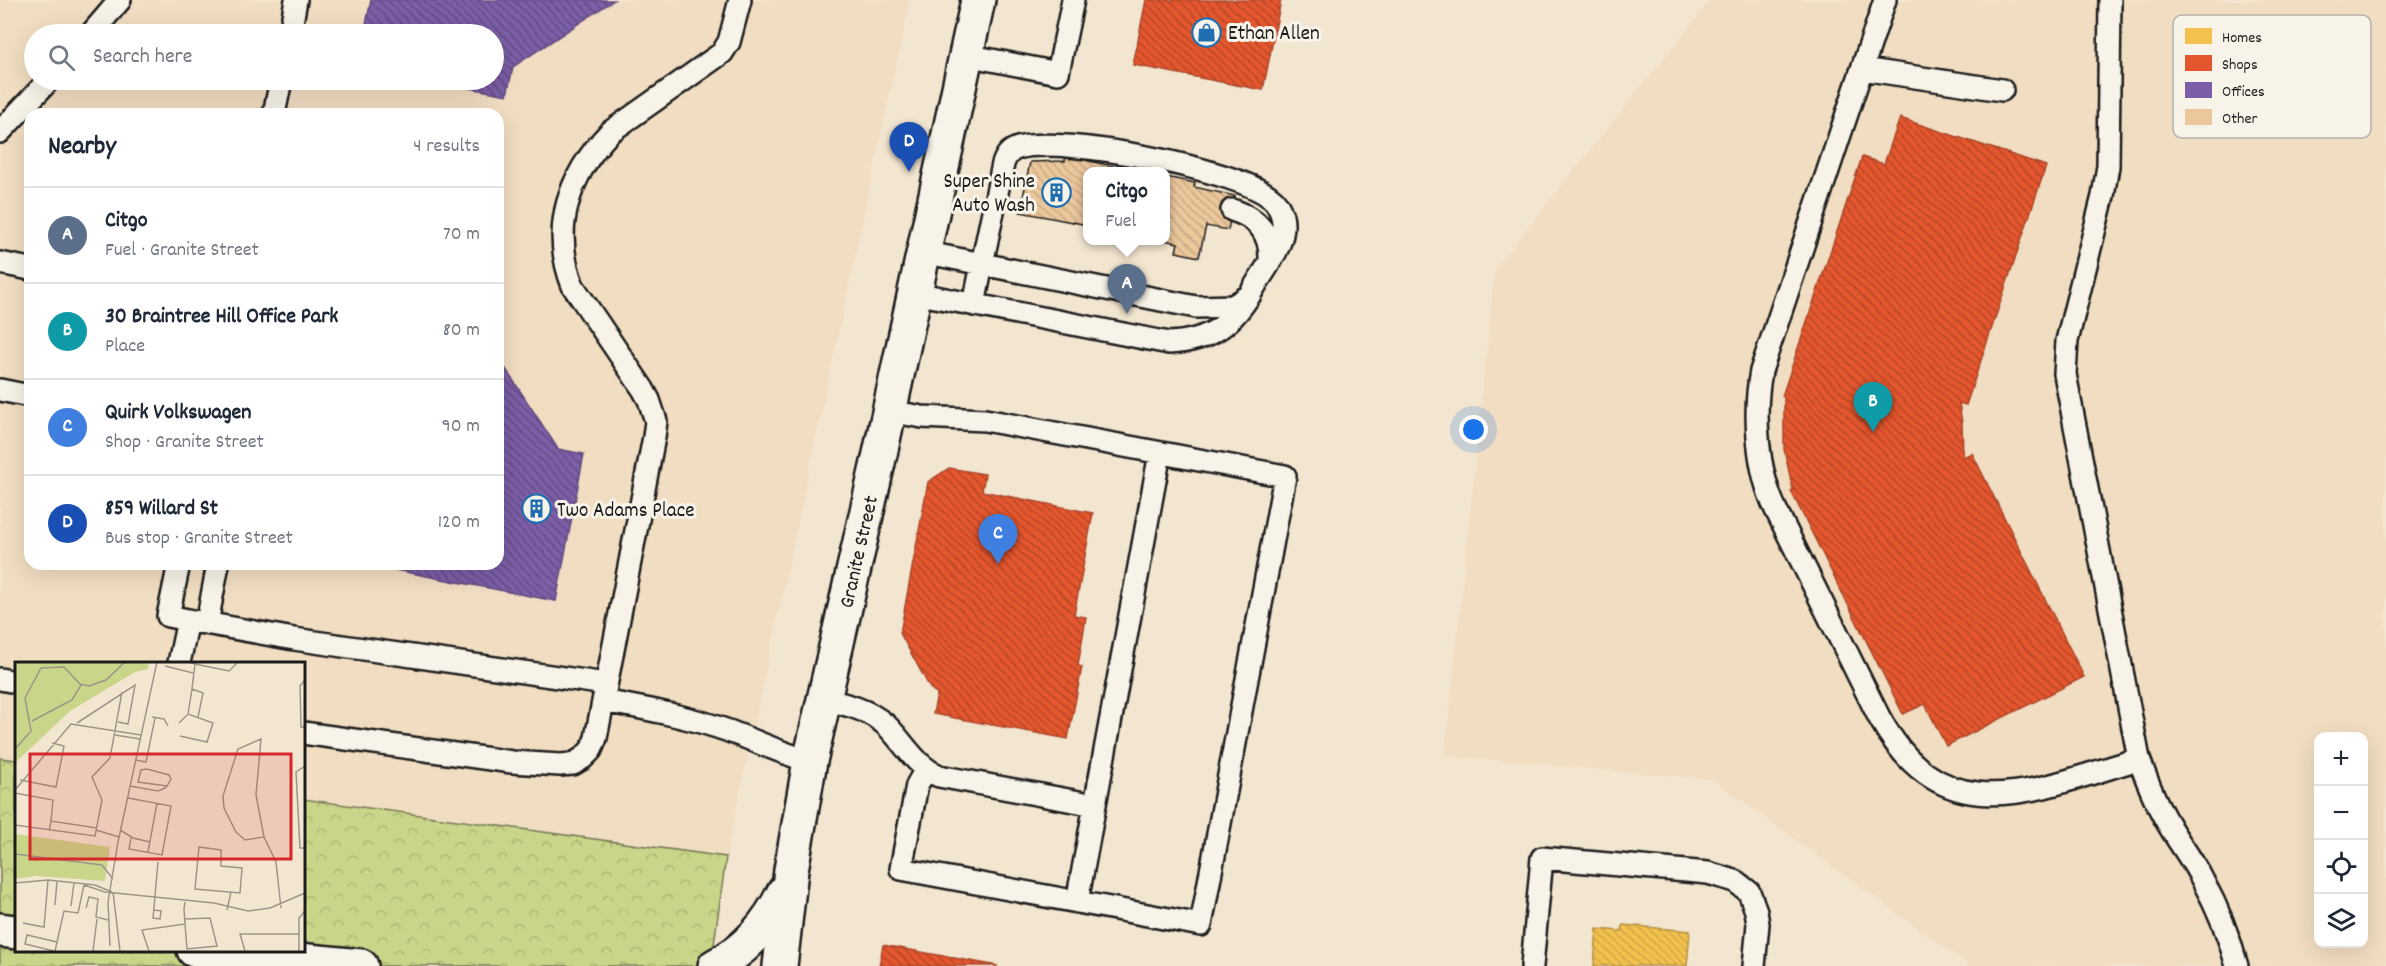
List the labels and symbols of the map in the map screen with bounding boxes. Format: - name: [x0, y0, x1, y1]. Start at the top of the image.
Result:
- legend: [2173, 15, 2371, 138]
- shop icon: Ethan Allen: [1191, 16, 1223, 48]
- place label: Ethan Allen: [1228, 20, 1320, 50]
- text: Homes: [2222, 27, 2262, 50]
- text: Shops: [2222, 54, 2258, 77]
- text: Offices: [2222, 81, 2265, 104]
- text: Other: [2222, 108, 2257, 131]
- pin: D: [890, 122, 928, 172]
- place label: Super Shine Auto Wash: [944, 168, 1035, 222]
- building icon: Super Shine Auto Wash: [1040, 176, 1072, 208]
- pin: A: [1108, 264, 1146, 314]
- pin: B: [1854, 382, 1892, 432]
- your location: [1459, 415, 1488, 444]
- building icon: Two Adams Place: [520, 493, 552, 525]
- street label: Granite Street: [833, 493, 888, 612]
- place label: Two Adams Place: [557, 497, 694, 527]
- pin: C: [978, 514, 1018, 564]
- inset map: [15, 662, 304, 951]

